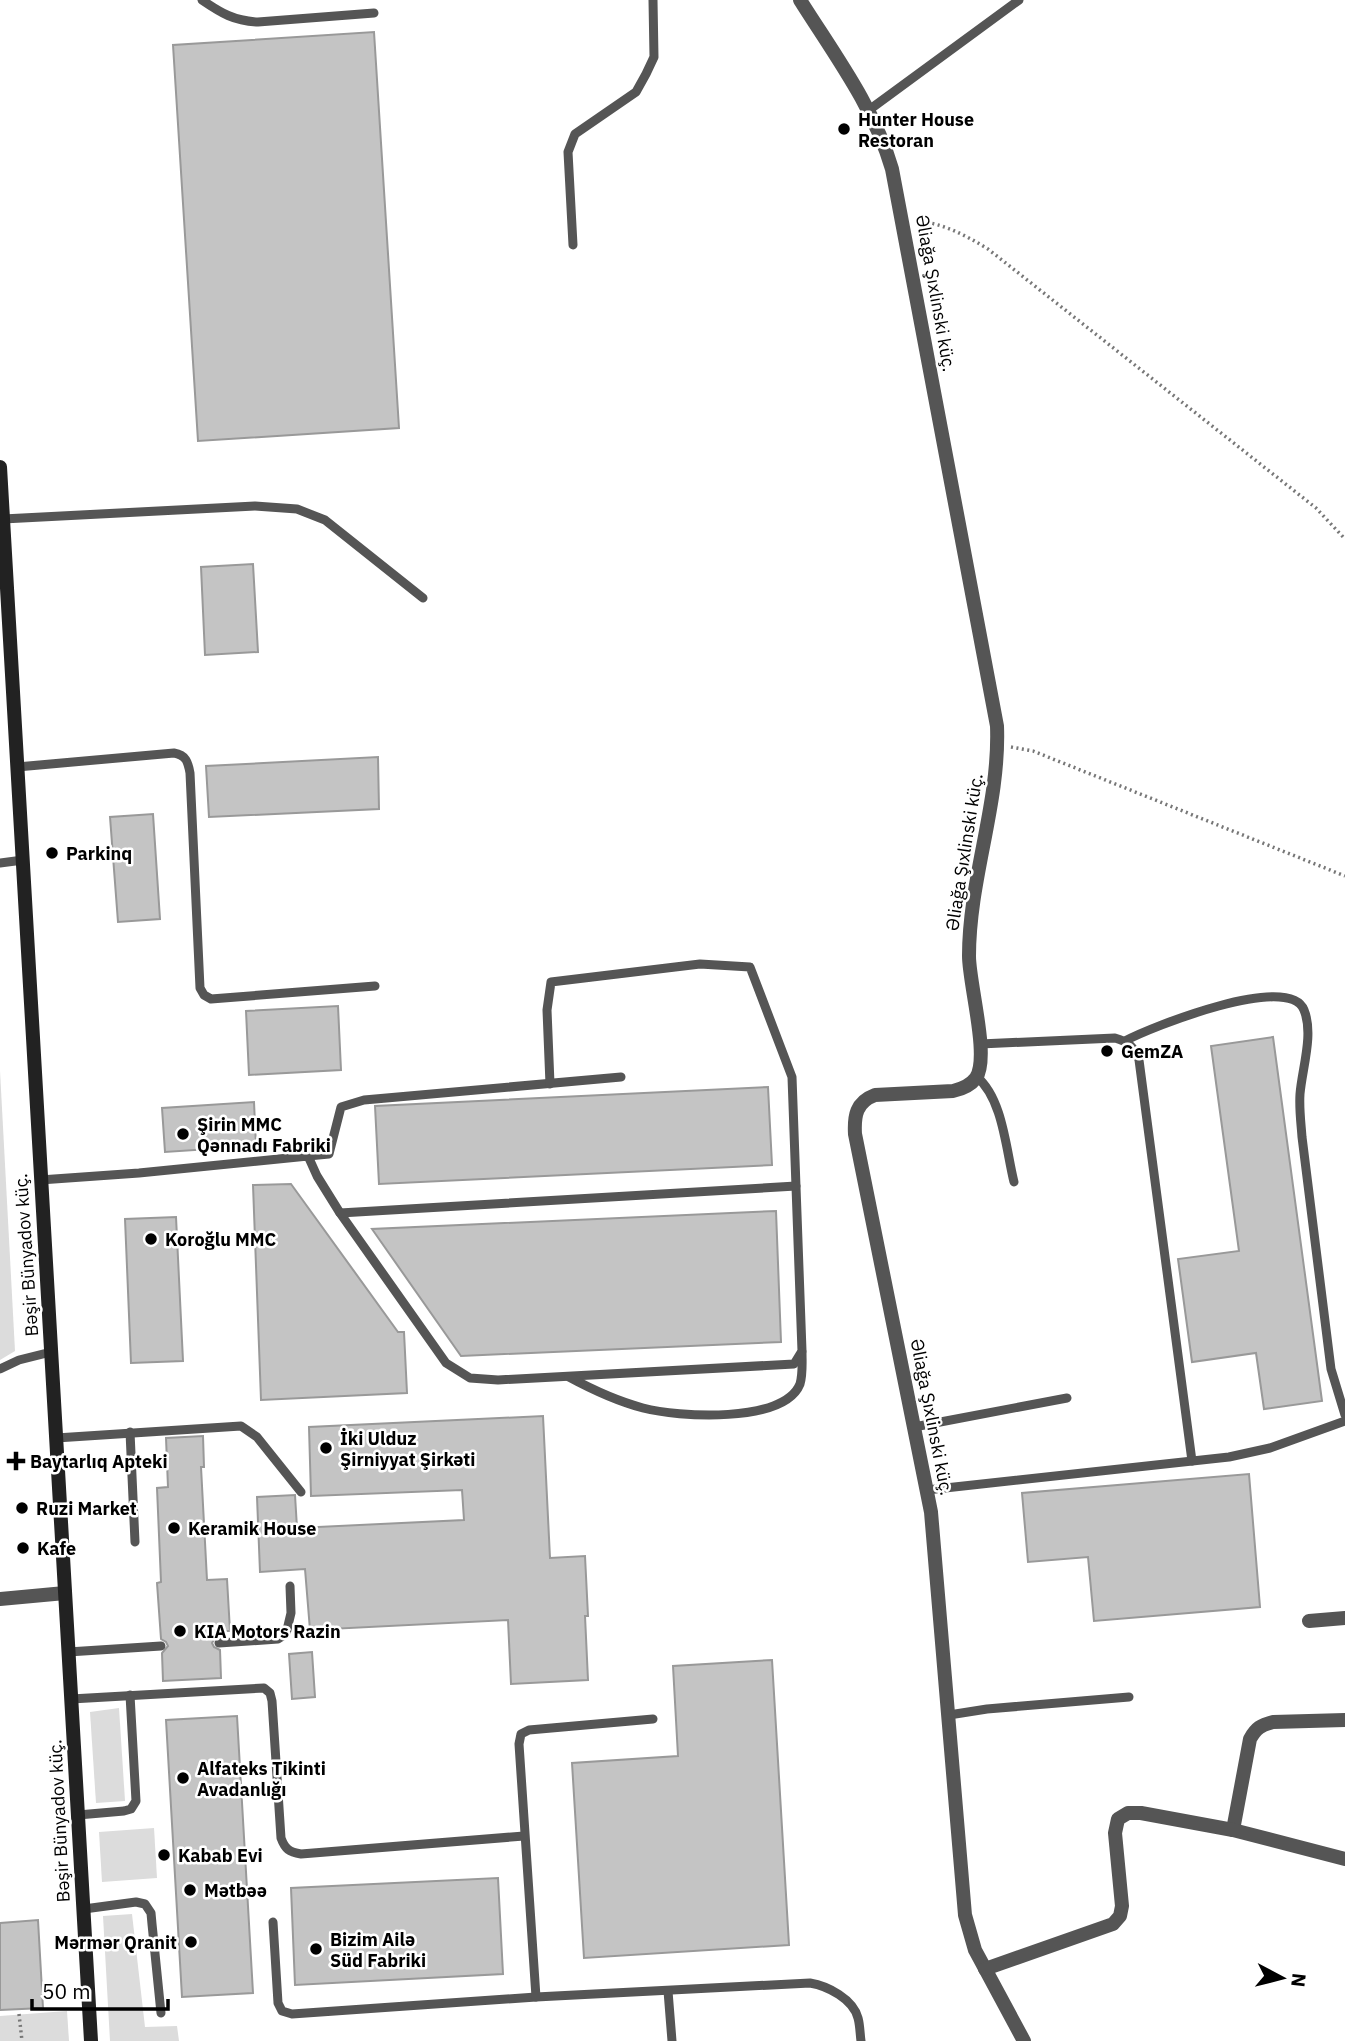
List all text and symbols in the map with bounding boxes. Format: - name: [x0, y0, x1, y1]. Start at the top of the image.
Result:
- place label: Hunter House Restoran: [858, 108, 974, 152]
- marker: Hunter House Restoran: [836, 121, 852, 137]
- street label: Əliağa Şıxlinski küç.: [911, 213, 961, 373]
- street label: Əliağa Şıxlinski küç.: [940, 772, 988, 932]
- place label: Parkinq: [66, 842, 132, 865]
- marker: Parkinq: [44, 845, 60, 861]
- place label: GemZA: [1121, 1040, 1183, 1063]
- marker: GemZA: [1099, 1043, 1115, 1059]
- place label: Şirin MMC Qənnadı Fabriki: [197, 1113, 331, 1157]
- marker: Şirin MMC Qənnadı Fabriki: [175, 1126, 191, 1142]
- street label: Bəşir Bünyadov küç.: [9, 1173, 43, 1337]
- place label: Koroğlu MMC: [165, 1228, 277, 1251]
- marker: Koroğlu MMC: [143, 1231, 159, 1247]
- street label: Əliağa Şıxlinski küç.: [906, 1337, 958, 1497]
- place label: İki Ulduz Şirniyyat Şirkəti: [340, 1427, 475, 1471]
- marker: İki Ulduz Şirniyyat Şirkəti: [318, 1440, 334, 1456]
- place label: Baytarlıq Apteki: [30, 1450, 168, 1473]
- marker: Baytarlıq Apteki: [8, 1453, 24, 1469]
- place label: Ruzi Market: [36, 1497, 137, 1520]
- marker: Ruzi Market: [14, 1500, 30, 1516]
- place label: Keramik House: [188, 1517, 316, 1540]
- marker: Keramik House: [166, 1520, 182, 1536]
- place label: Kafe: [37, 1537, 76, 1560]
- marker: Kafe: [15, 1540, 31, 1556]
- place label: KIA Motors Razin: [194, 1620, 341, 1643]
- marker: KIA Motors Razin: [172, 1623, 188, 1639]
- street label: Bəşir Bünyadov küç.: [43, 1739, 75, 1903]
- place label: Alfateks Tikinti Avadanlığı: [197, 1757, 326, 1801]
- marker: Alfateks Tikinti Avadanlığı: [175, 1770, 191, 1786]
- place label: Kabab Evi: [178, 1844, 263, 1867]
- marker: Kabab Evi: [156, 1847, 172, 1863]
- place label: Mətbəə: [204, 1879, 267, 1902]
- marker: Mətbəə: [182, 1882, 198, 1898]
- place label: Bizim Ailə Süd Fabriki: [330, 1928, 426, 1972]
- place label: Mərmər Qranit: [54, 1931, 177, 1954]
- marker: Mərmər Qranit: [183, 1934, 199, 1950]
- marker: Bizim Ailə Süd Fabriki: [308, 1941, 324, 1957]
- north arrow: [1247, 1943, 1317, 2013]
- scale bar: [32, 1968, 168, 2012]
- text: N: [1286, 1972, 1312, 1988]
- text: 50 m: [42, 1977, 91, 2005]

